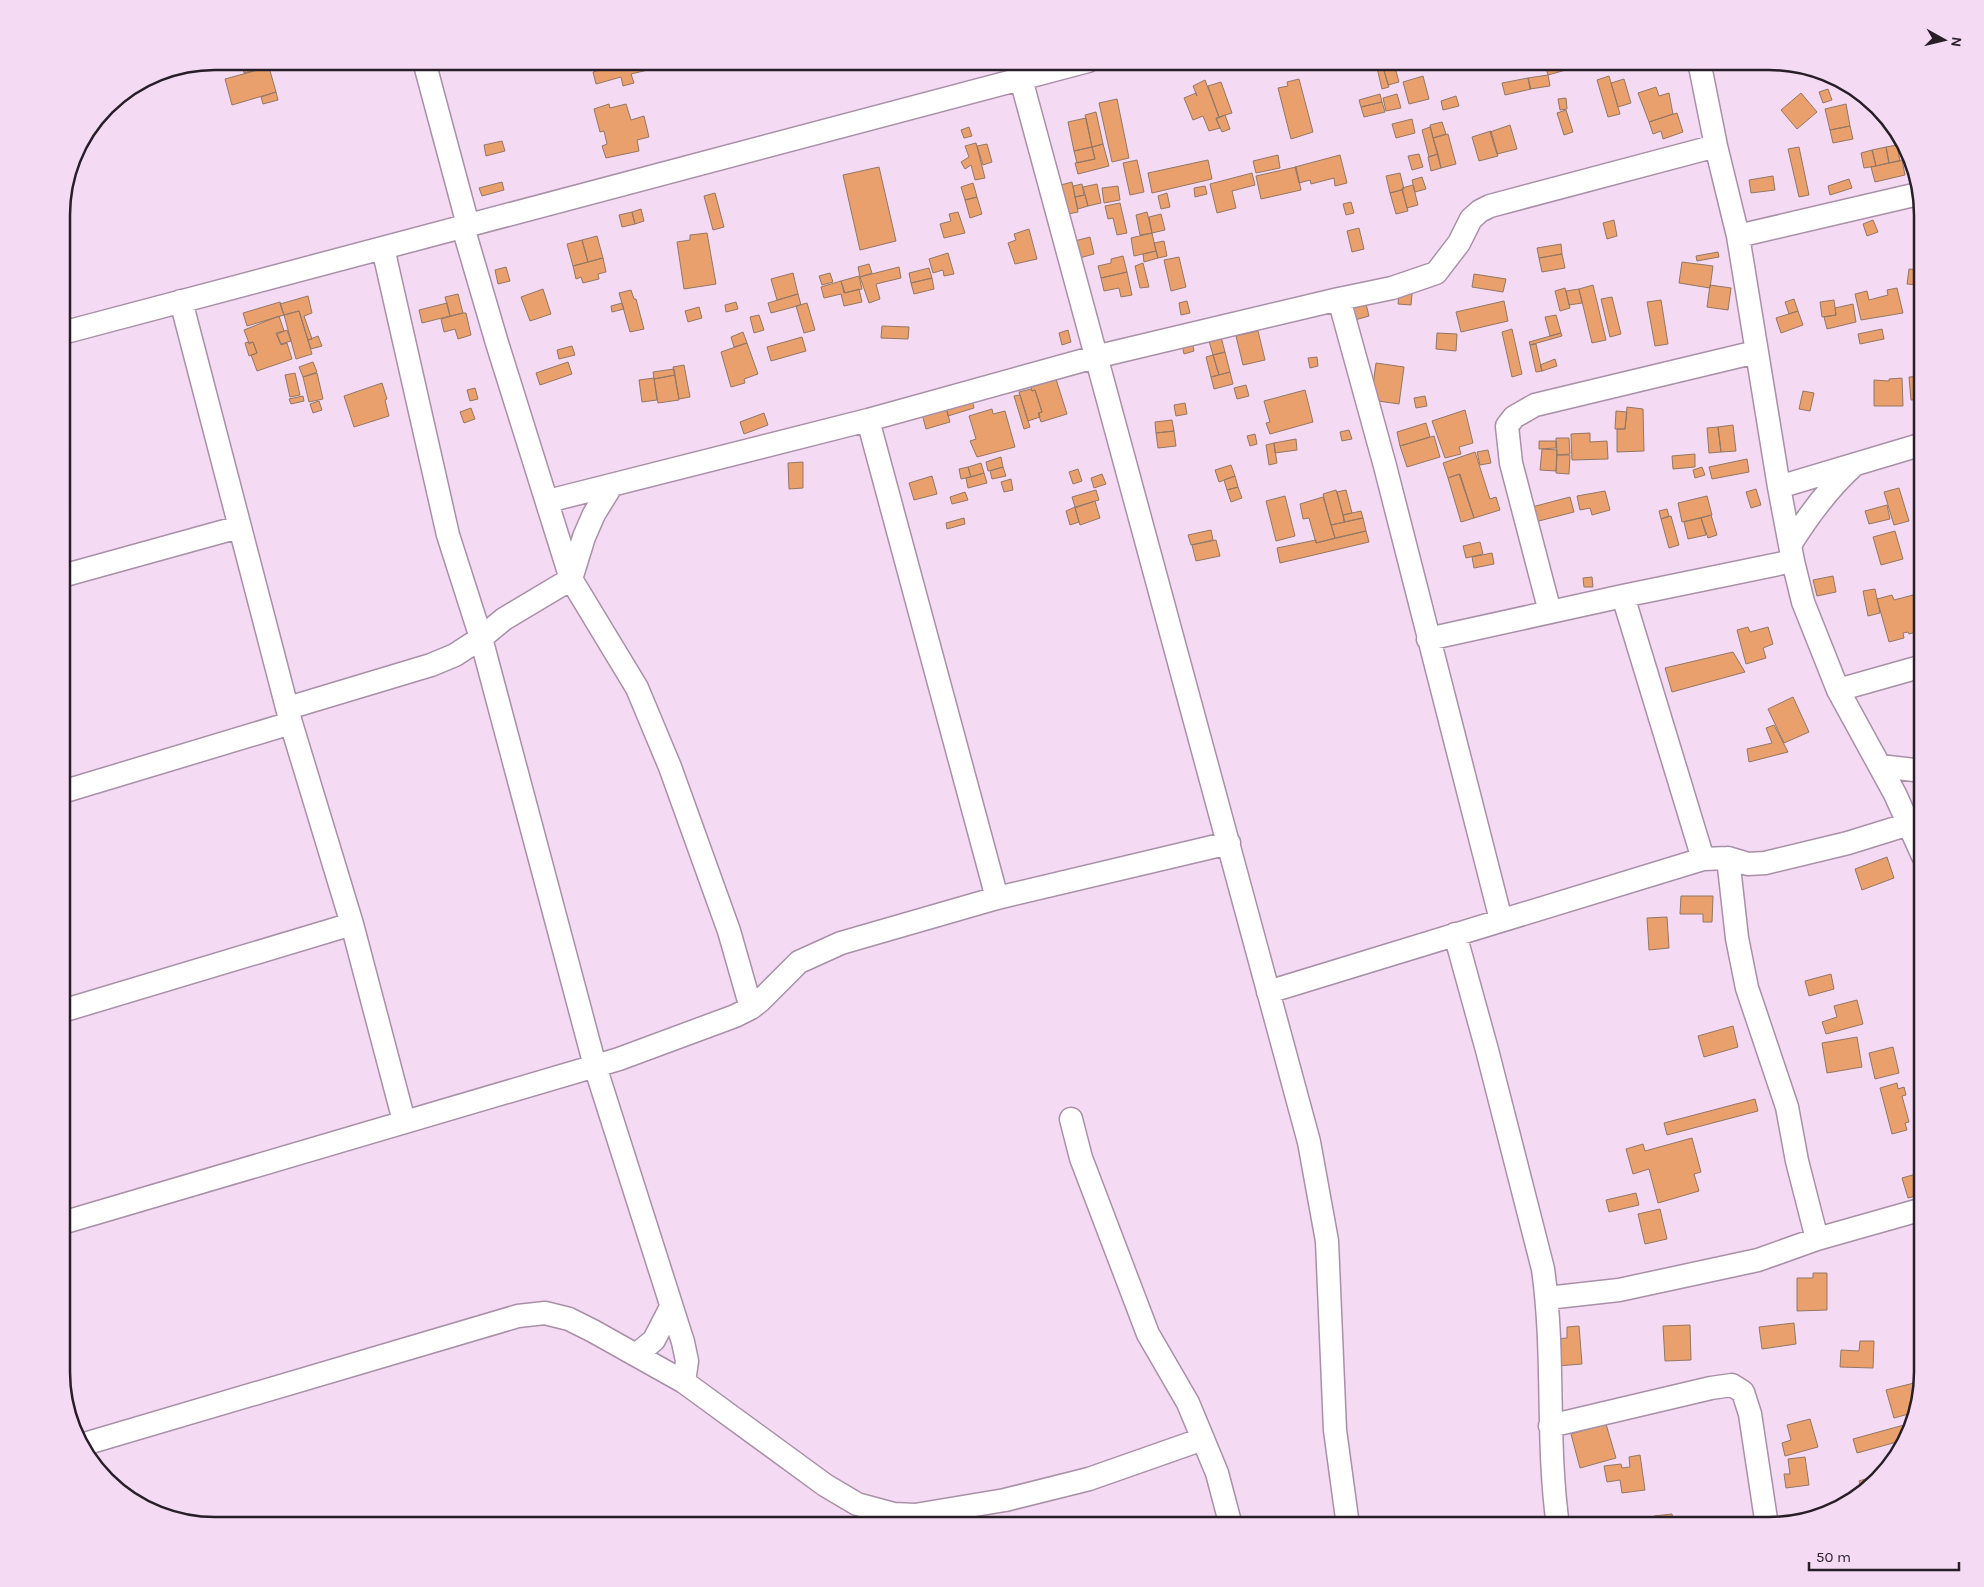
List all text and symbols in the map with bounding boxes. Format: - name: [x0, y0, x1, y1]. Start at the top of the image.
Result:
- north arrow: [1919, 15, 1969, 65]
- text: N: [1947, 36, 1965, 48]
- scale bar: [1809, 1540, 1959, 1572]
- text: 50 m: [1816, 1548, 1851, 1566]

